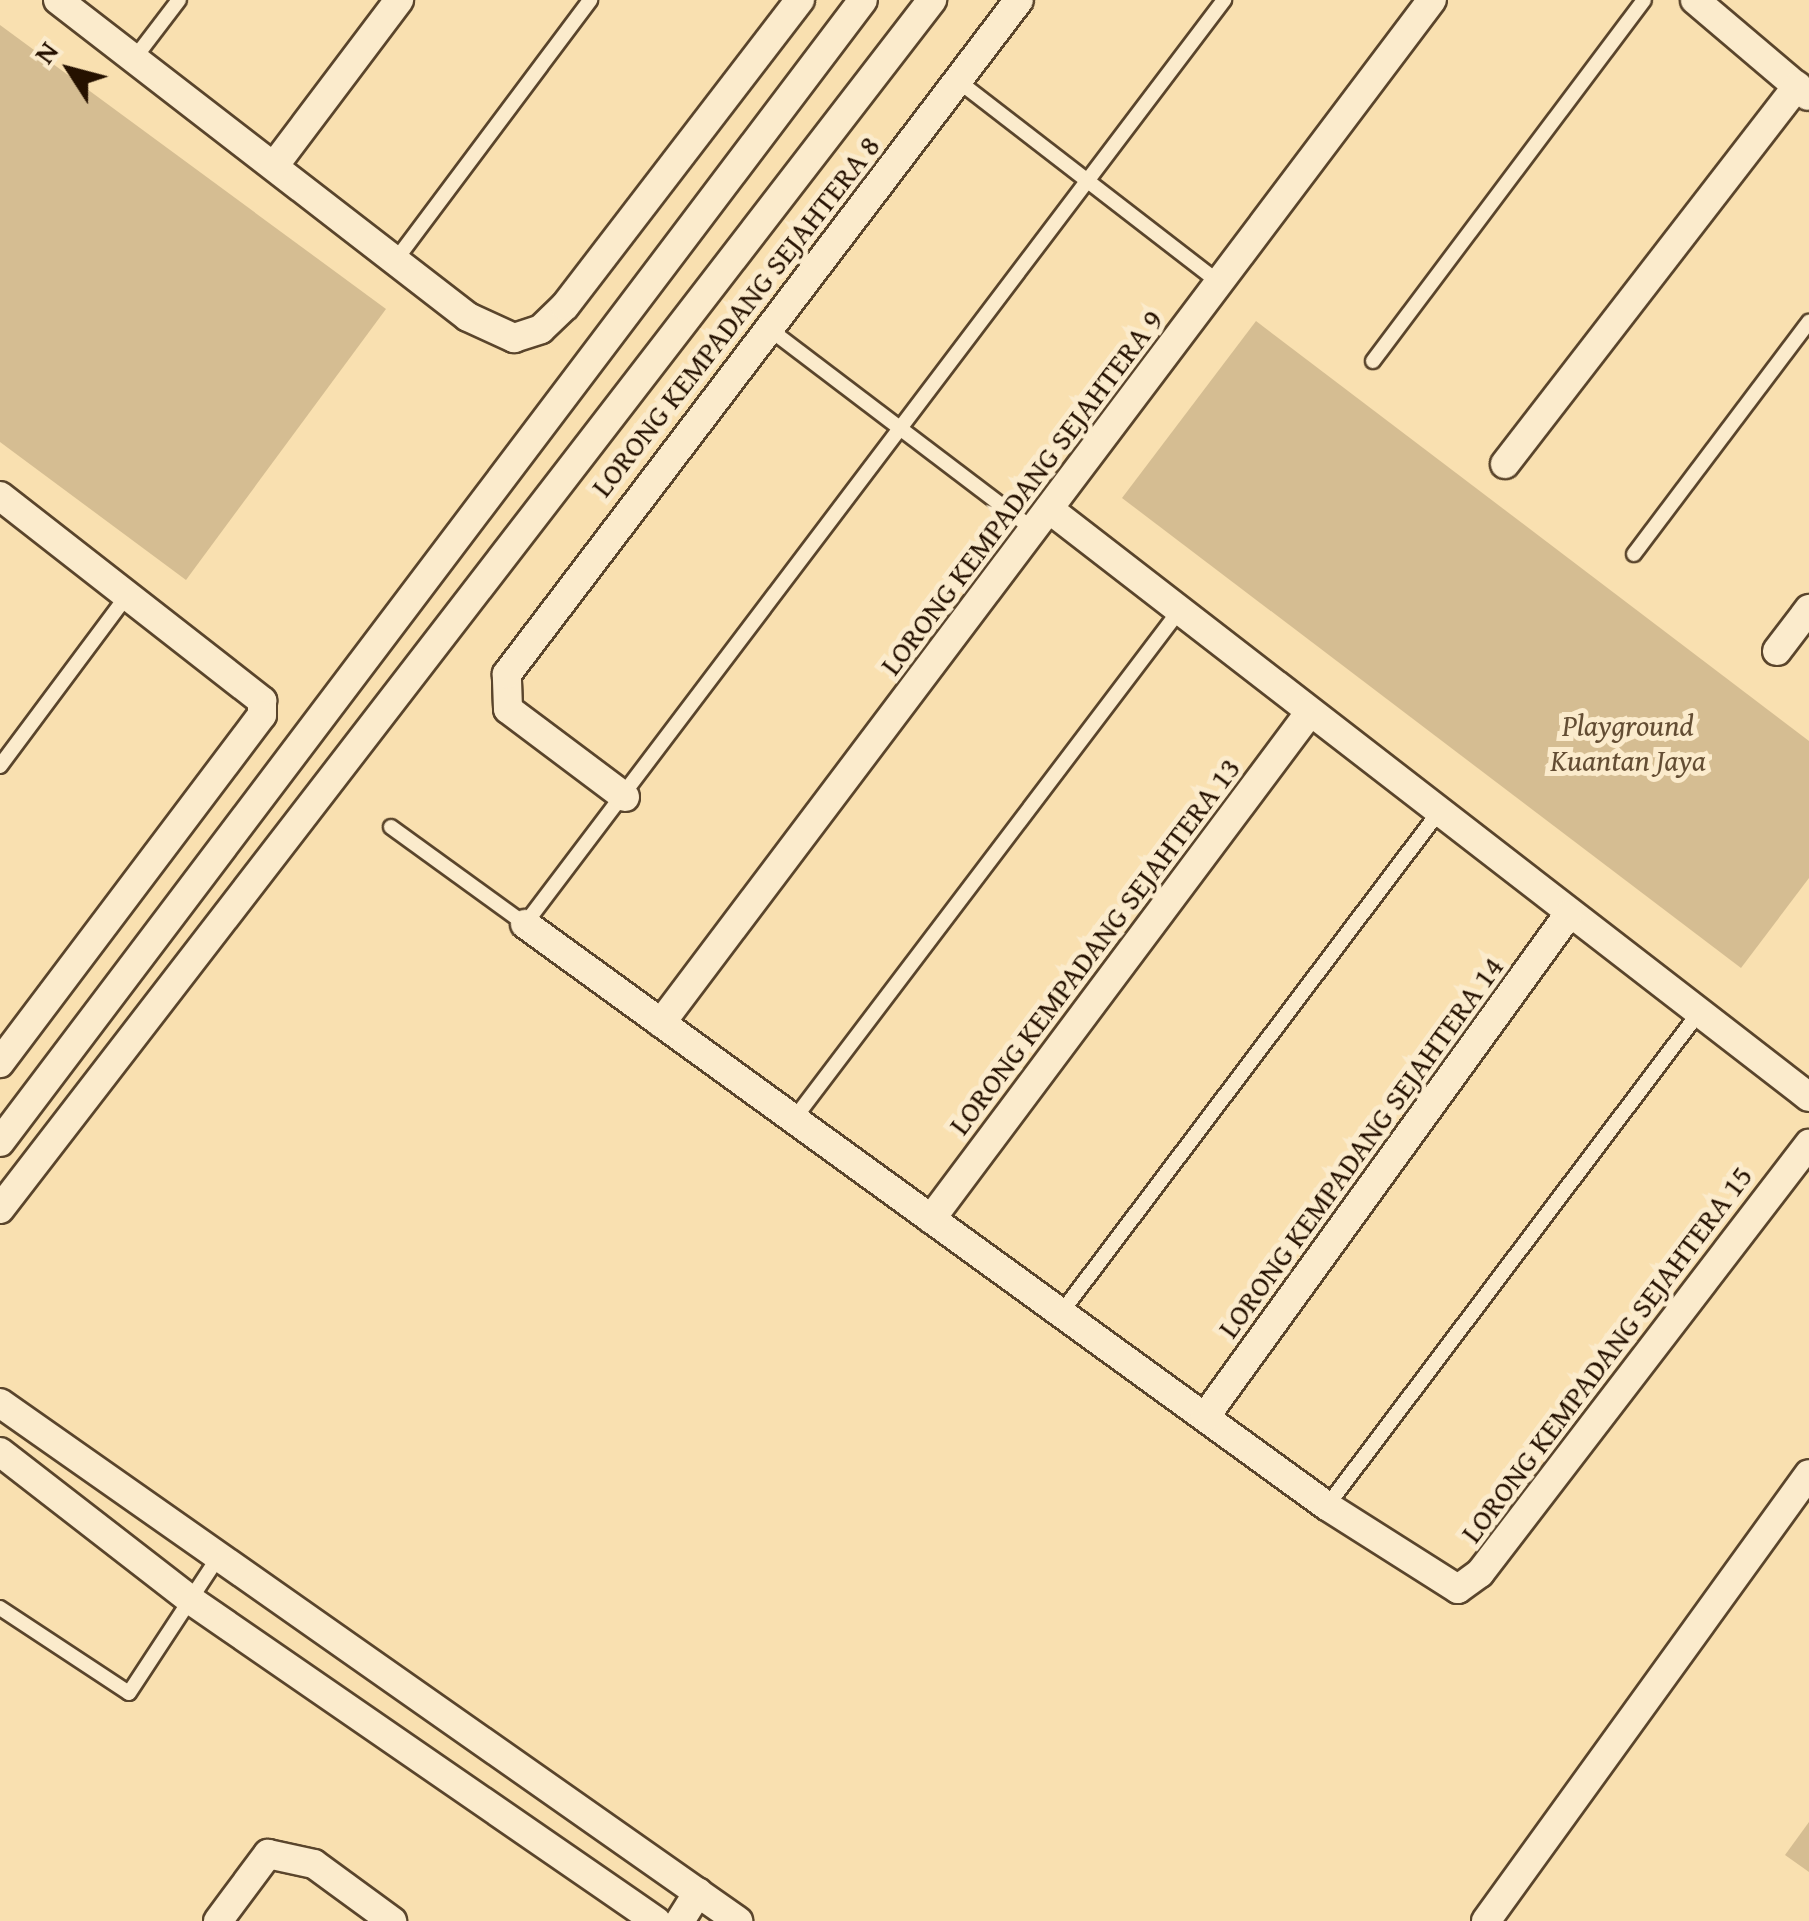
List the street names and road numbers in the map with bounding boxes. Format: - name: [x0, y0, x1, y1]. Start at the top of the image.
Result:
- street label: LORONG KEMPADANG SEJAHTERA 8: [583, 129, 887, 503]
- street label: LORONG KEMPADANG SEJAHTERA 9: [872, 302, 1170, 682]
- street label: LORONG KEMPADANG SEJAHTERA 13: [941, 751, 1247, 1141]
- street label: LORONG KEMPADANG SEJAHTERA 14: [1210, 950, 1510, 1344]
- street label: LORONG KEMPADANG SEJAHTERA 15: [1453, 1159, 1759, 1549]

